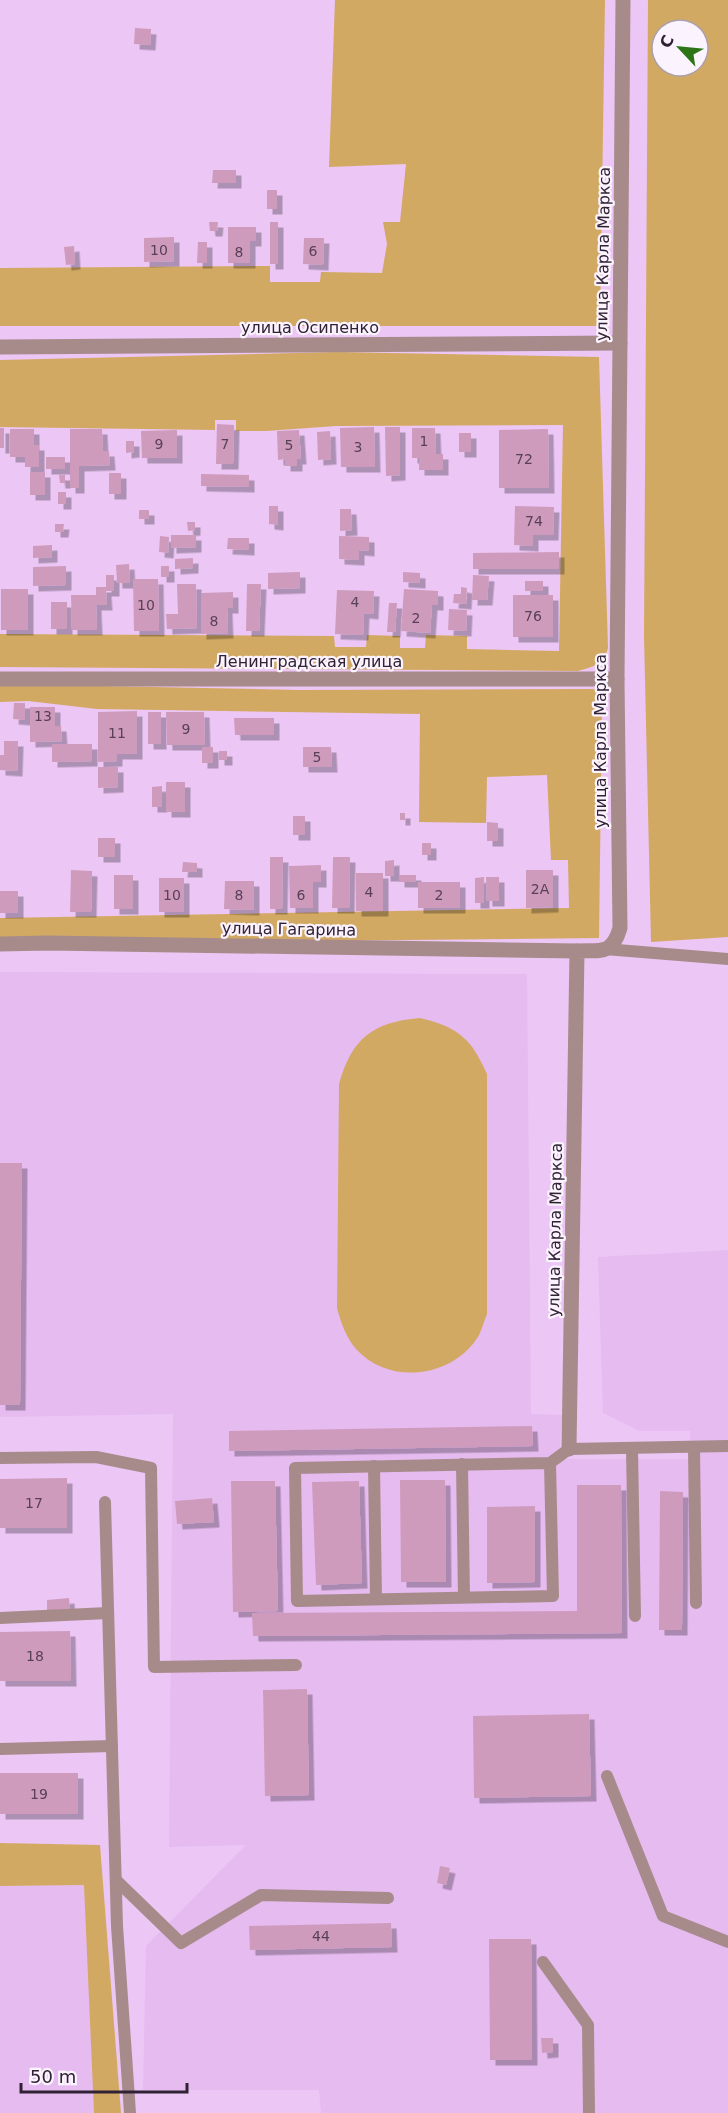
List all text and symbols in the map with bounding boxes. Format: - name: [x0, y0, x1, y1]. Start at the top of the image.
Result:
- north arrow: [650, 18, 710, 78]
- text: С: [656, 32, 678, 51]
- street label: улица Карла Маркса: [592, 167, 614, 341]
- house number: 10: [150, 242, 168, 258]
- house number: 6: [309, 243, 318, 259]
- house number: 8: [235, 244, 243, 260]
- street label: улица Осипенко: [241, 318, 379, 337]
- house number: 1: [420, 433, 428, 449]
- house number: 9: [155, 436, 163, 452]
- house number: 7: [221, 436, 229, 452]
- house number: 5: [285, 437, 293, 453]
- house number: 3: [354, 439, 362, 455]
- house number: 72: [515, 451, 533, 467]
- house number: 74: [525, 513, 543, 529]
- house number: 4: [351, 594, 360, 610]
- house number: 10: [137, 597, 155, 613]
- house number: 76: [524, 608, 542, 624]
- house number: 2: [412, 610, 420, 626]
- house number: 8: [210, 613, 218, 629]
- street label: Ленинградская улица: [216, 652, 402, 671]
- street label: улица Карла Маркса: [591, 654, 610, 828]
- house number: 13: [34, 708, 52, 724]
- house number: 9: [182, 721, 190, 737]
- house number: 11: [108, 725, 126, 741]
- house number: 5: [313, 749, 321, 765]
- house number: 2А: [531, 881, 550, 897]
- house number: 4: [365, 884, 374, 900]
- house number: 10: [163, 887, 181, 903]
- house number: 8: [235, 887, 243, 903]
- house number: 6: [297, 887, 306, 903]
- house number: 2: [435, 887, 443, 903]
- street label: улица Гагарина: [222, 918, 356, 940]
- street label: улица Карла Маркса: [544, 1143, 566, 1317]
- house number: 17: [25, 1495, 43, 1511]
- house number: 18: [26, 1648, 44, 1664]
- house number: 19: [30, 1786, 48, 1802]
- house number: 44: [312, 1928, 330, 1944]
- scale bar: [21, 2056, 188, 2094]
- text: 50 m: [30, 2066, 76, 2087]

